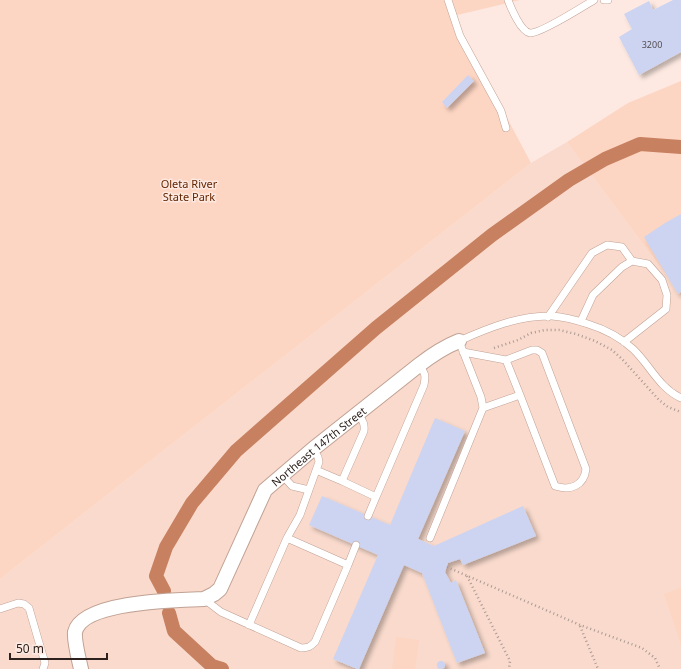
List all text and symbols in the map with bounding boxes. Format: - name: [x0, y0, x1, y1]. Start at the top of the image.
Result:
- house number: 3200: [642, 38, 662, 51]
- park label: Oleta River State Park: [161, 176, 218, 204]
- street label: Northeast 147th Street: [268, 403, 369, 489]
- scale bar: [10, 635, 107, 661]
- text: 50 m: [16, 640, 44, 657]

